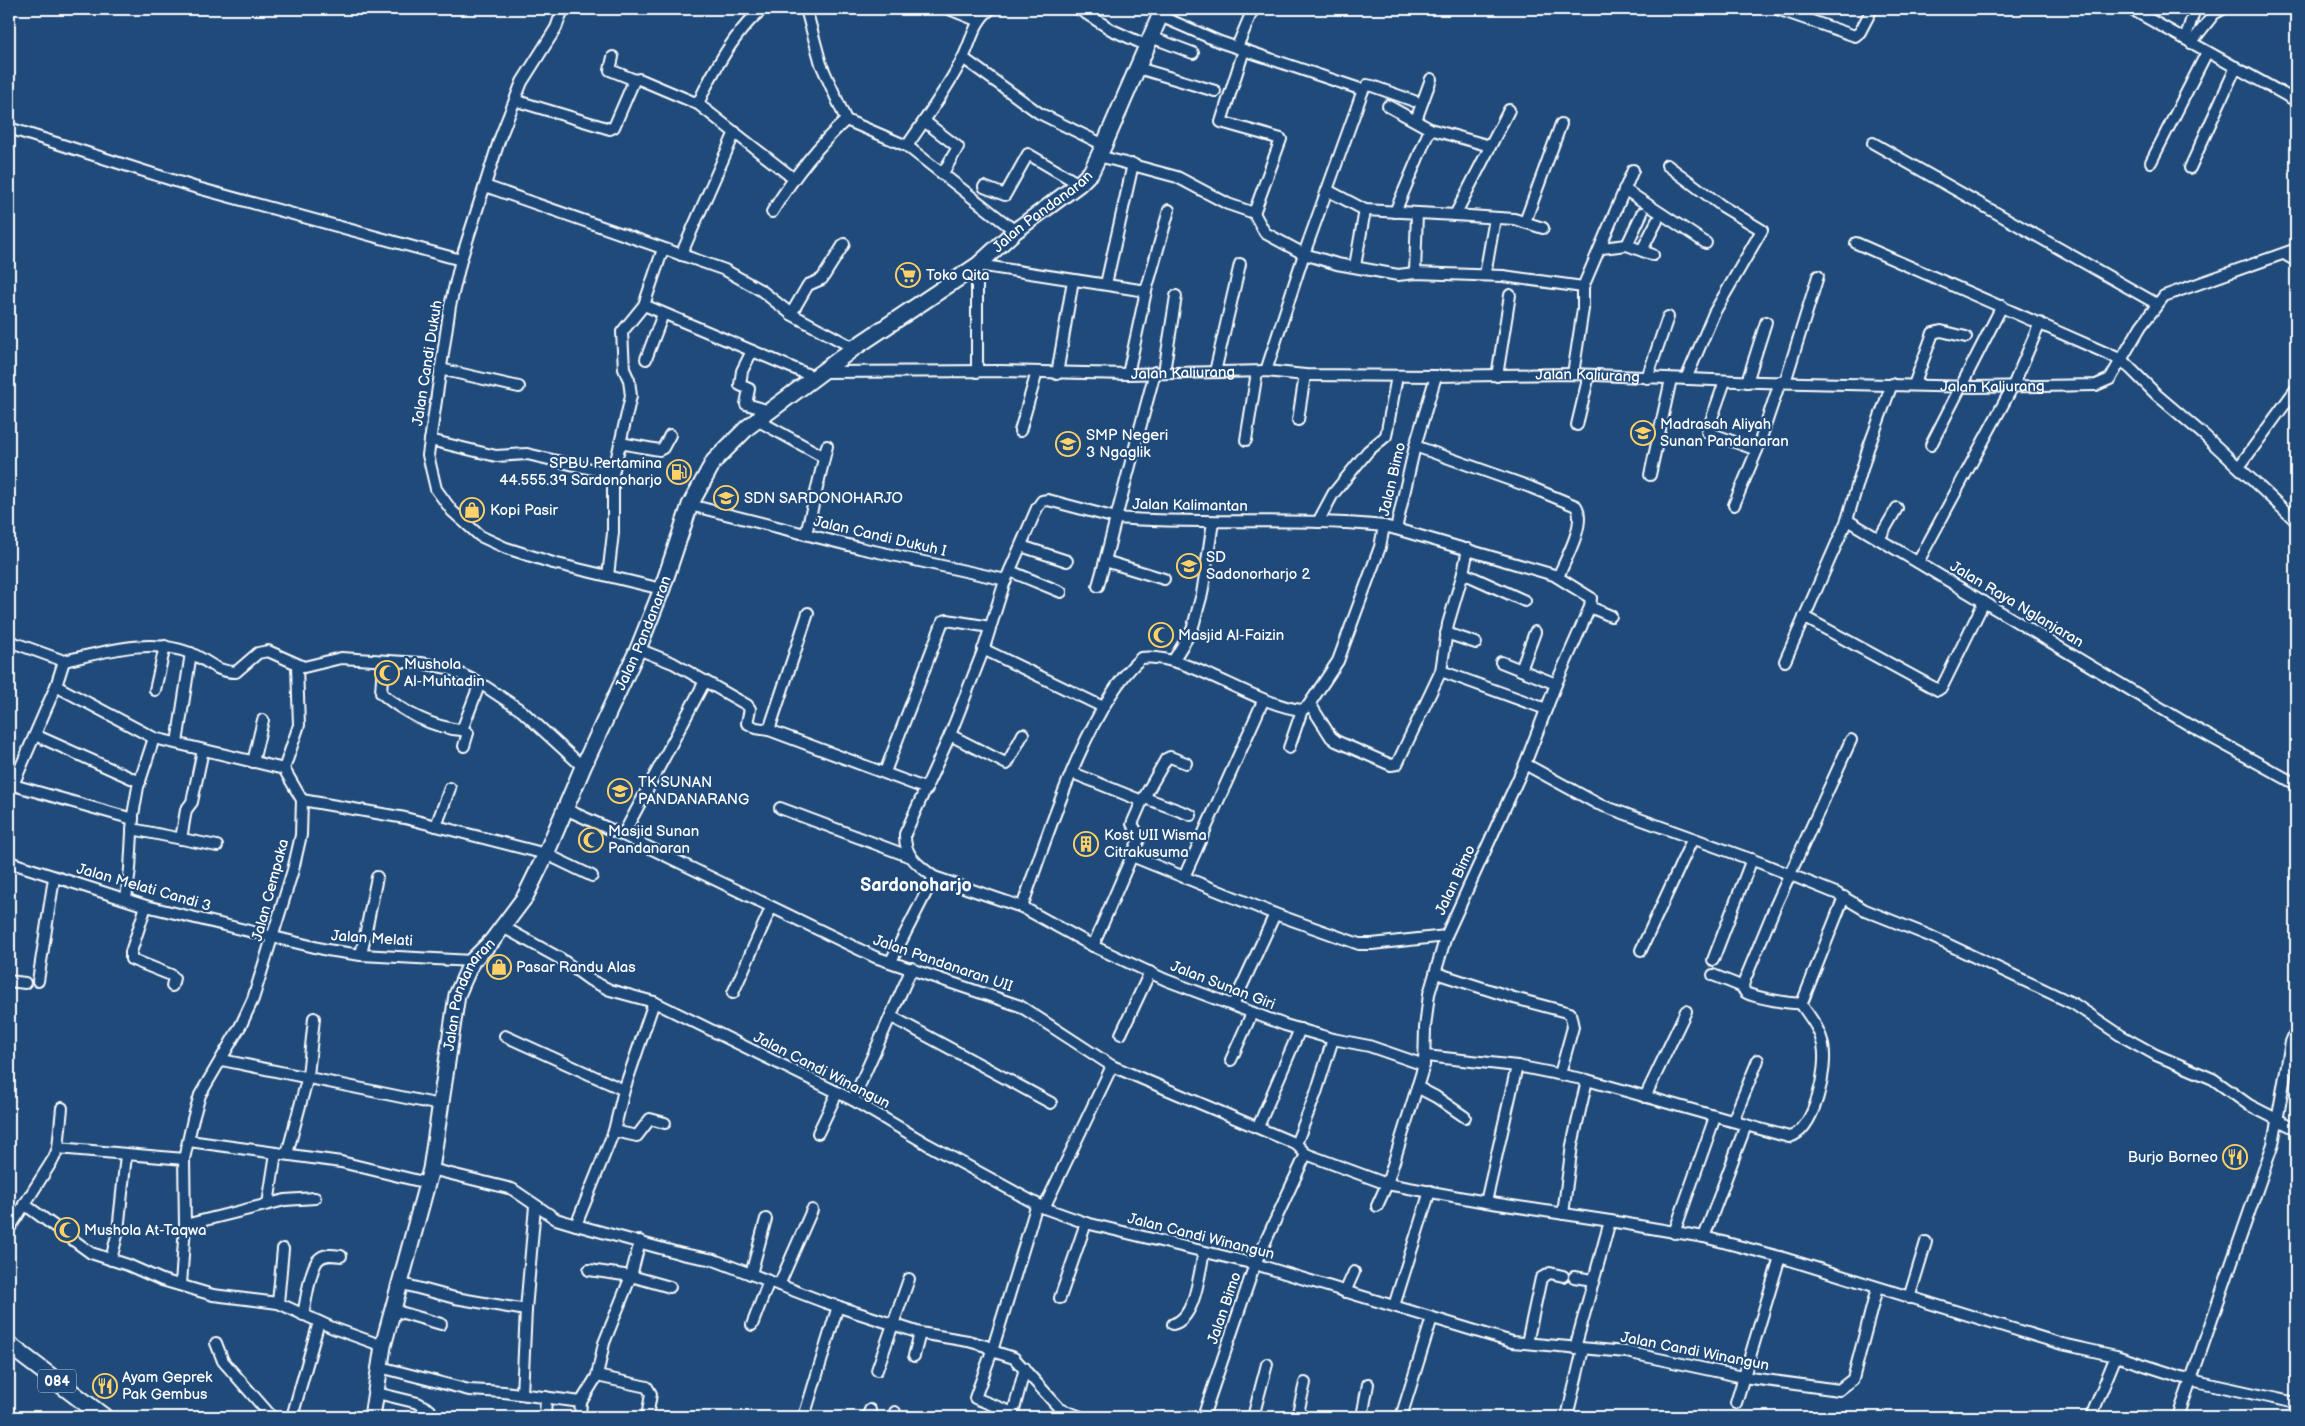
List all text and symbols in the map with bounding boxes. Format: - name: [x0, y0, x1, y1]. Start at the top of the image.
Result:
- street label: Jalan Pandanaran: [989, 167, 1097, 257]
- supermarket icon: Toko Qita: [895, 262, 921, 288]
- place label: Toko Qita: [926, 266, 989, 285]
- street label: Jalan Candi Dukuh: [408, 299, 447, 427]
- street label: Jalan Kaliurang: [1131, 363, 1235, 384]
- street label: Jalan Kaliurang: [1535, 365, 1640, 387]
- street label: Jalan Kaliurang: [1940, 377, 2045, 397]
- place label: Madrasah Aliyah Sunan Pandanaran: [1660, 415, 1789, 451]
- school or university icon: Madrasah Aliyah Sunan Pandanaran: [1630, 420, 1656, 446]
- place label: SMP Negeri 3 Ngaglik: [1086, 426, 1168, 462]
- school or university icon: SMP Negeri 3 Ngaglik: [1055, 431, 1081, 457]
- street label: Jalan Bimo: [1375, 440, 1410, 518]
- place label: SPBU Pertamina 44.555.39 Sardonoharjo: [499, 454, 662, 490]
- fuel station icon: SPBU Pertamina 44.555.39 Sardonoharjo: [666, 459, 692, 485]
- school or university icon: SDN SARDONOHARJO: [713, 485, 739, 511]
- place label: SDN SARDONOHARJO: [744, 489, 903, 508]
- street label: Jalan Kalimantan: [1132, 495, 1248, 516]
- shop icon: Kopi Pasir: [459, 497, 485, 523]
- place label: Kopi Pasir: [490, 501, 559, 520]
- street label: Jalan Candi Dukuh I: [812, 512, 949, 561]
- place label: SD Sadonorharjo 2: [1206, 548, 1310, 584]
- school or university icon: SD Sadonorharjo 2: [1176, 553, 1202, 579]
- street label: Jalan Raya Nglanjaran: [1946, 557, 2087, 652]
- street label: Jalan Pandanaran: [611, 574, 676, 693]
- mosque icon: Masjid Al-Faizin: [1148, 622, 1174, 648]
- place label: Masjid Al-Faizin: [1178, 626, 1284, 645]
- place label: Mushola Al-Muhtadin: [404, 655, 485, 691]
- mosque icon: Mushola Al-Muhtadin: [374, 660, 400, 686]
- place label: TK SUNAN PANDANARANG: [638, 773, 749, 809]
- school or university icon: TK SUNAN PANDANARANG: [607, 778, 633, 804]
- place label: Masjid Sunan Pandanaran: [608, 822, 699, 858]
- place label: Kost UII Wisma Citrakusuma: [1104, 826, 1207, 862]
- mosque icon: Masjid Sunan Pandanaran: [578, 827, 604, 853]
- building icon: Kost UII Wisma Citrakusuma: [1073, 831, 1099, 857]
- street label: Jalan Cempaka: [248, 837, 293, 943]
- street label: Jalan Bimo: [1431, 842, 1480, 918]
- street label: Jalan Melati Candi 3: [74, 859, 213, 916]
- district label: Sardonoharjo: [860, 875, 972, 896]
- street label: Jalan Melati: [330, 926, 414, 951]
- street label: Jalan Pandanaran UII: [870, 931, 1016, 996]
- street label: Jalan Pandanaran: [440, 934, 499, 1052]
- shop icon: Pasar Randu Alas: [486, 954, 512, 980]
- street label: Jalan Sunan Giri: [1168, 957, 1278, 1014]
- place label: Pasar Randu Alas: [516, 958, 636, 977]
- street label: Jalan Candi Winangun: [750, 1028, 893, 1113]
- restaurant icon: Burjo Borneo: [2222, 1144, 2248, 1170]
- place label: Burjo Borneo: [2128, 1148, 2218, 1167]
- street label: Jalan Candi Winangun: [1125, 1209, 1276, 1264]
- mosque icon: Mushola At-Taqwa: [54, 1217, 80, 1243]
- place label: Mushola At-Taqwa: [84, 1221, 207, 1240]
- street label: Jalan Bimo: [1203, 1270, 1246, 1347]
- street label: Jalan Candi Winangun: [1619, 1328, 1771, 1375]
- place label: Ayam Geprek Pak Gembus: [122, 1368, 213, 1404]
- road number: 084: [38, 1370, 76, 1392]
- restaurant icon: Ayam Geprek Pak Gembus: [92, 1373, 118, 1399]

